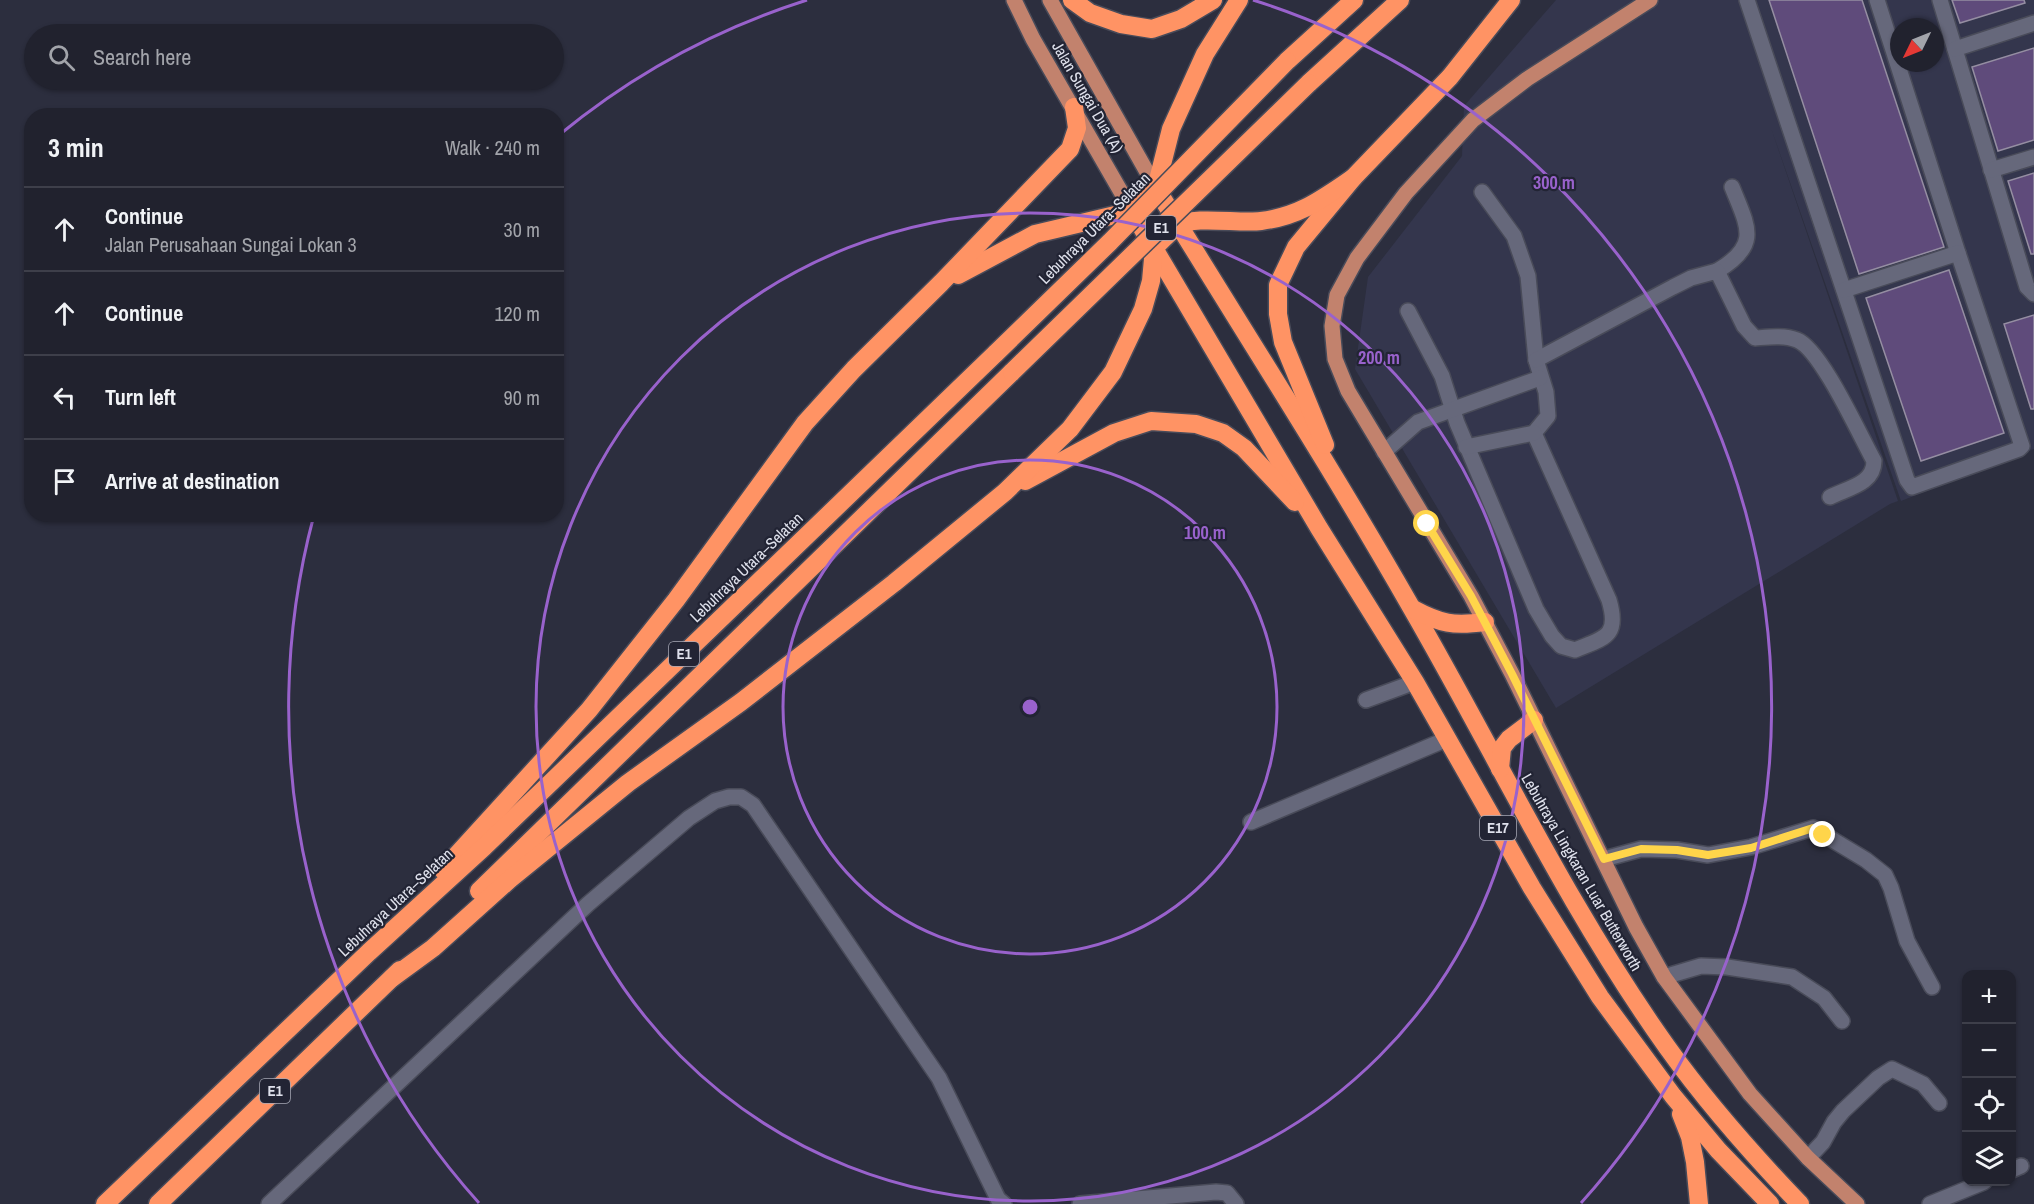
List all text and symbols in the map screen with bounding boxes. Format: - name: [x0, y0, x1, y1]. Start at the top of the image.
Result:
- north arrow: [1890, 18, 1944, 72]
- search box: [24, 24, 564, 90]
- street label: Jalan Sungai Dua (A): [1047, 37, 1129, 157]
- icon: search: [45, 41, 78, 74]
- text: Search here: [93, 42, 191, 72]
- text: 3 min: [48, 130, 104, 165]
- text: Walk · 240 m: [445, 134, 540, 161]
- street label: Lebuhraya Utara–Selatan: [1033, 167, 1155, 289]
- text: 300 m: [1533, 170, 1575, 195]
- text: Continue: [105, 201, 183, 231]
- icon: ahead: [48, 213, 81, 246]
- text: 30 m: [504, 216, 540, 243]
- road number: E1: [1146, 216, 1176, 240]
- text: Jalan Perusahaan Sungai Lokan 3: [105, 231, 357, 258]
- icon: ahead: [48, 297, 81, 330]
- text: Continue: [105, 298, 183, 328]
- text: 120 m: [494, 300, 540, 327]
- text: 200 m: [1358, 345, 1400, 370]
- icon: left: [48, 381, 81, 414]
- text: Turn left: [105, 382, 176, 412]
- text: 90 m: [504, 384, 540, 411]
- icon: arrive: [48, 465, 81, 498]
- text: Arrive at destination: [105, 466, 279, 496]
- street label: Lebuhraya Utara–Selatan: [685, 507, 807, 627]
- route start: [1413, 510, 1439, 536]
- text: 100 m: [1184, 520, 1226, 545]
- road number: E1: [669, 642, 699, 666]
- centre of rings: [1020, 697, 1040, 717]
- street label: Lebuhraya Lingkaran Luar Butterworth: [1516, 769, 1648, 975]
- road number: E17: [1480, 816, 1516, 840]
- route end: [1809, 821, 1835, 847]
- street label: Lebuhraya Utara–Selatan: [333, 843, 457, 961]
- map controls: [1962, 970, 2016, 1186]
- button: +: [1962, 970, 2016, 1024]
- button: −: [1962, 1024, 2016, 1078]
- button: locate: [1962, 1078, 2016, 1132]
- road number: E1: [260, 1079, 290, 1103]
- button: layers: [1962, 1132, 2016, 1186]

